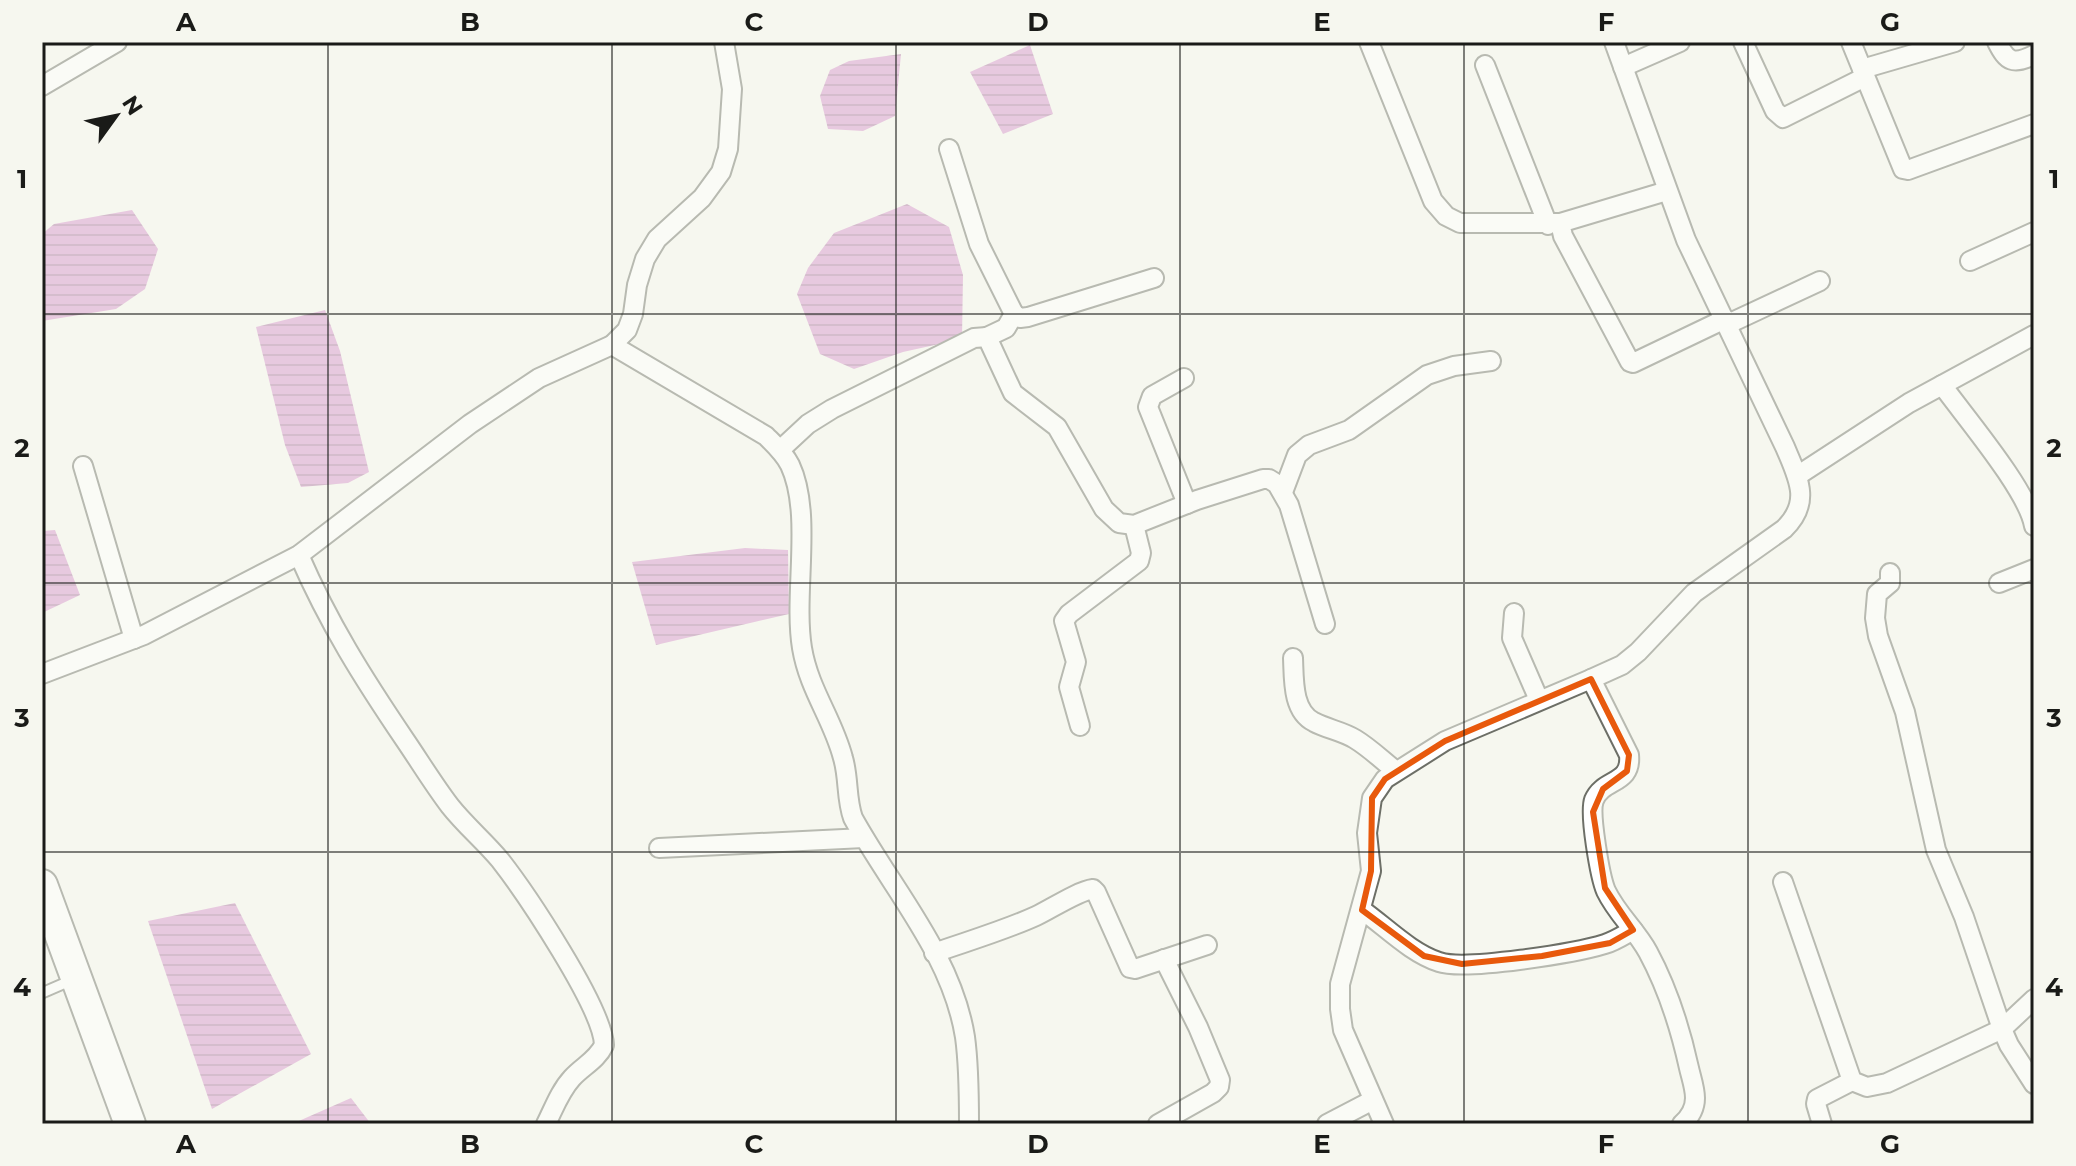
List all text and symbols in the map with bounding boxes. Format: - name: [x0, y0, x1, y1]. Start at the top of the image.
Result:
- text: A: [175, 6, 197, 38]
- text: B: [460, 6, 480, 38]
- text: C: [745, 6, 764, 38]
- text: D: [1027, 6, 1049, 38]
- text: E: [1313, 6, 1331, 38]
- text: F: [1598, 6, 1614, 38]
- text: G: [1880, 6, 1900, 38]
- north arrow: [76, 76, 156, 156]
- text: N: [116, 91, 149, 120]
- text: 1: [17, 163, 27, 195]
- text: 1: [2049, 163, 2059, 195]
- text: 2: [14, 432, 30, 464]
- text: 2: [2046, 432, 2062, 464]
- text: 3: [13, 702, 30, 734]
- text: 3: [2045, 702, 2062, 734]
- text: 4: [13, 971, 31, 1003]
- text: 4: [2045, 971, 2063, 1003]
- text: A: [175, 1128, 197, 1160]
- text: B: [460, 1128, 480, 1160]
- text: C: [745, 1128, 764, 1160]
- text: D: [1027, 1128, 1049, 1160]
- text: E: [1313, 1128, 1331, 1160]
- text: F: [1598, 1128, 1614, 1160]
- text: G: [1880, 1128, 1900, 1160]

